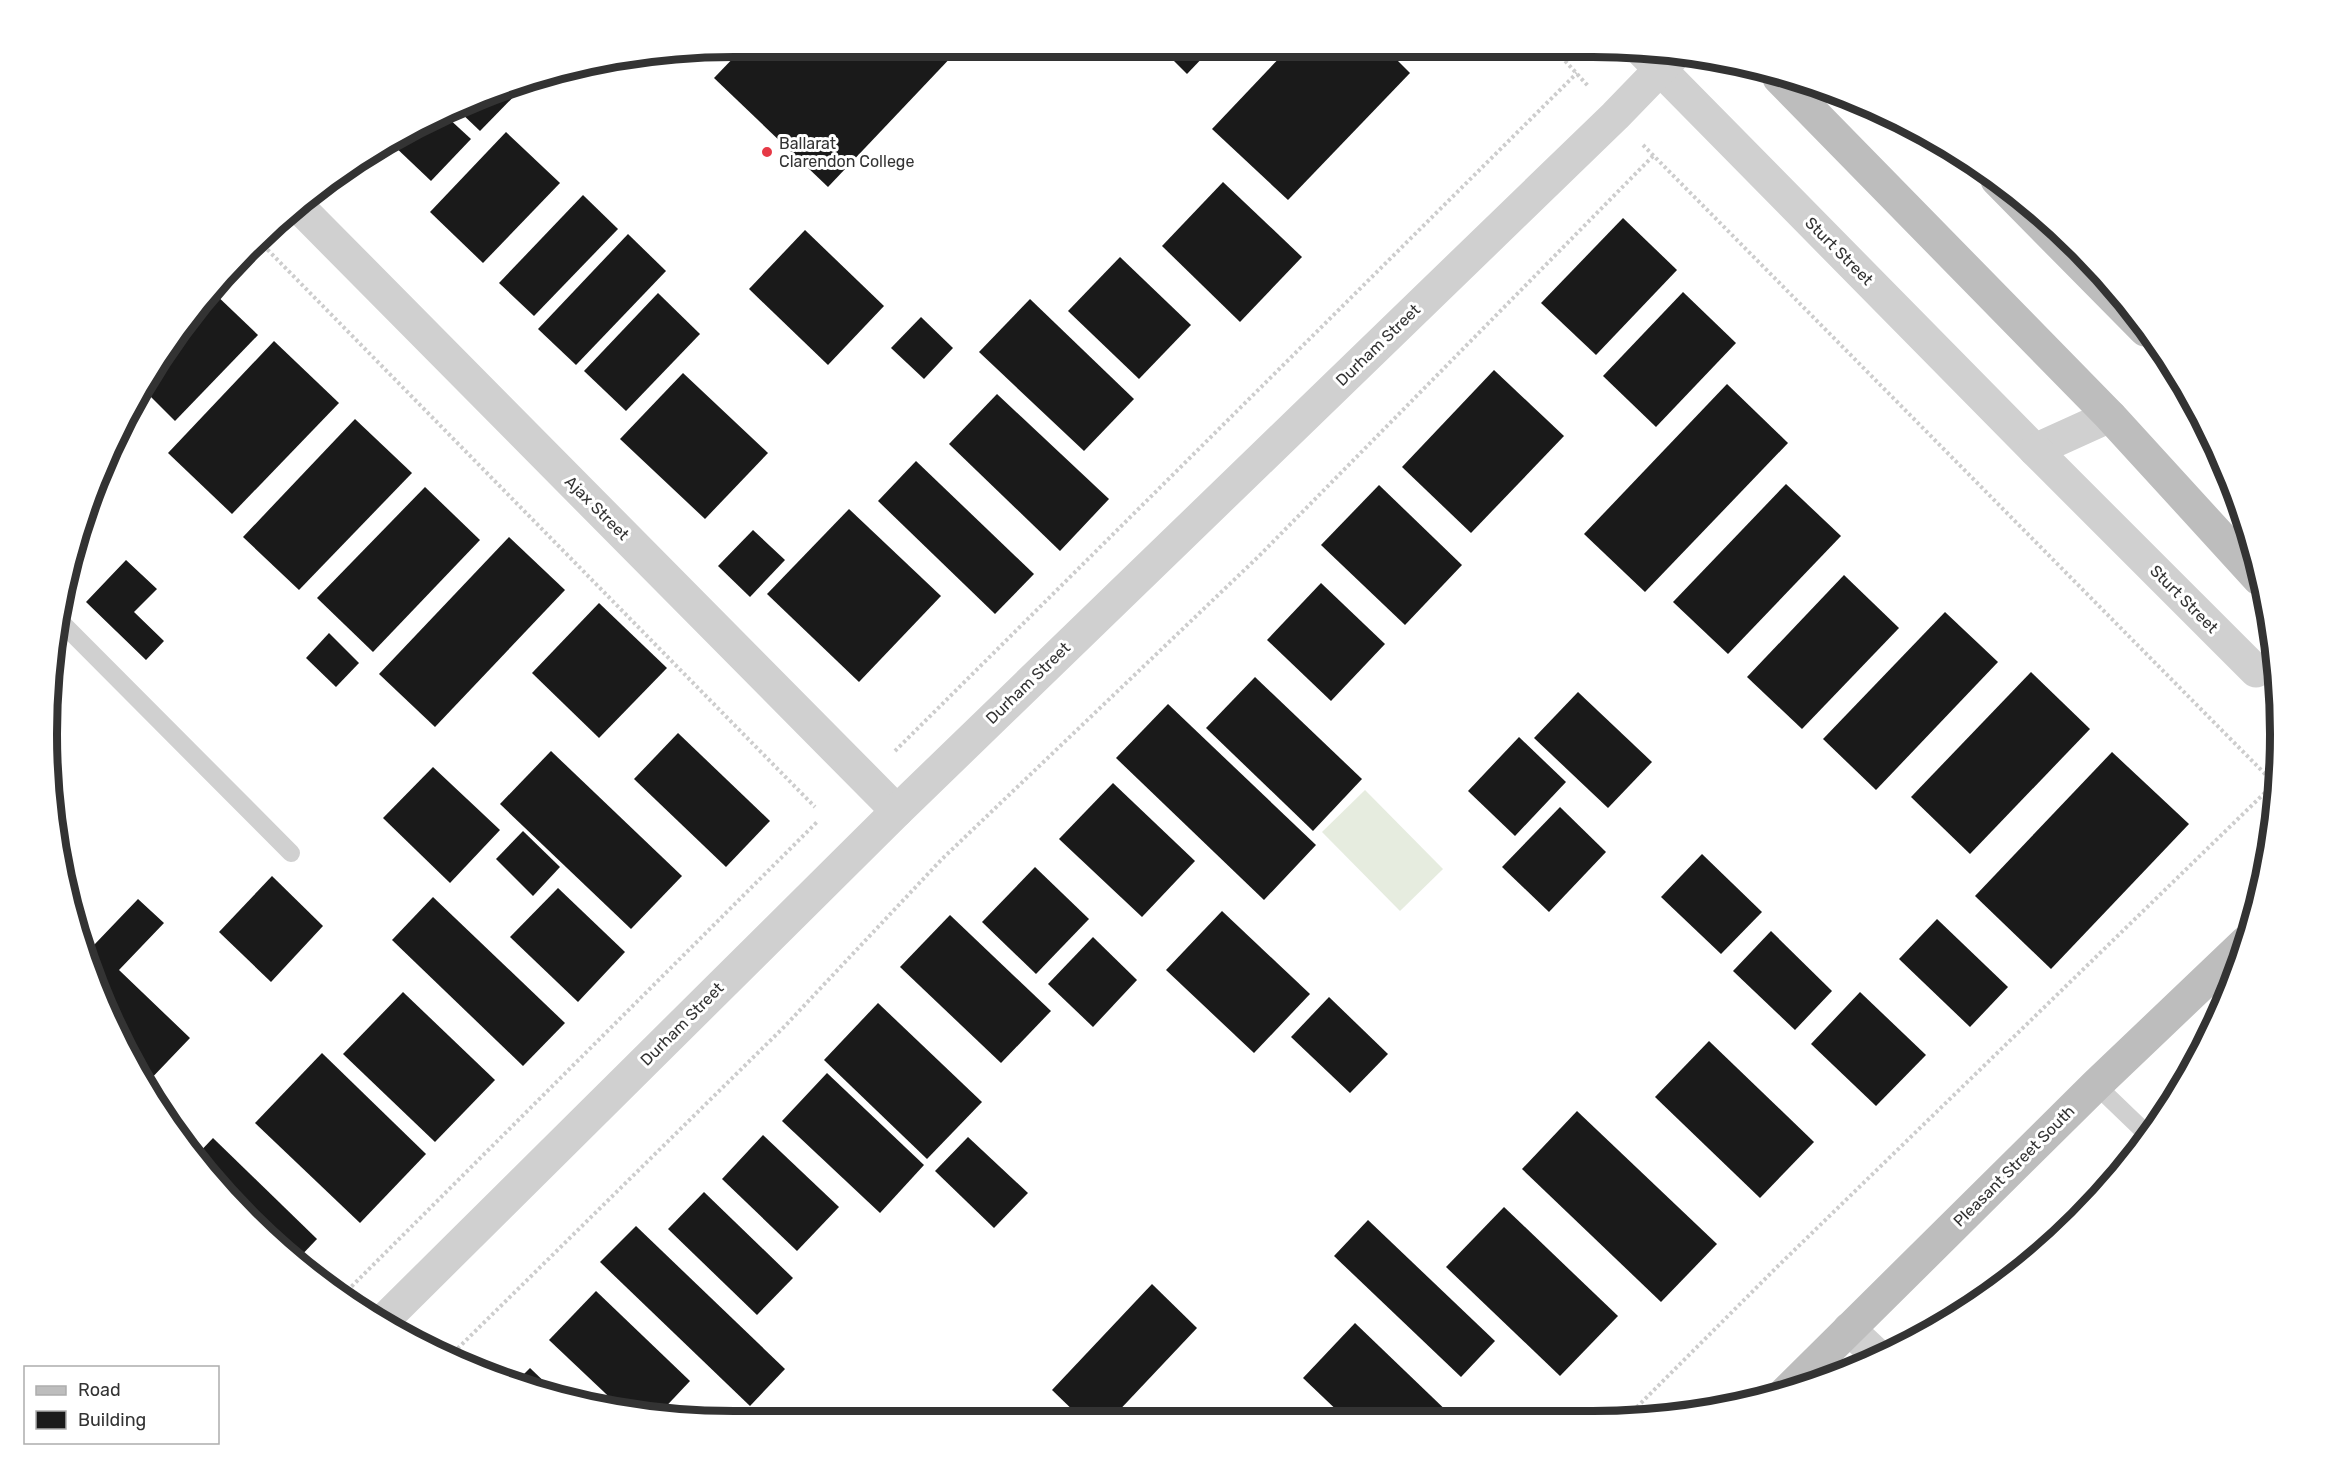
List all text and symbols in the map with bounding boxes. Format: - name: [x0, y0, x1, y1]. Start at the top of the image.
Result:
- place label: Ballarat Clarendon College: [779, 134, 914, 171]
- marker: Ballarat Clarendon College: [760, 145, 774, 159]
- street label: Sturt Street: [1801, 213, 1877, 289]
- street label: Durham Street: [1332, 300, 1424, 390]
- street label: Ajax Street: [561, 472, 633, 544]
- street label: Sturt Street: [2146, 561, 2222, 637]
- street label: Durham Street: [982, 638, 1074, 728]
- street label: Durham Street: [636, 978, 728, 1070]
- street label: Pleasant Street South: [1949, 1101, 2079, 1231]
- legend: [24, 1366, 219, 1444]
- text: Road: [78, 1379, 121, 1401]
- text: Building: [78, 1409, 146, 1431]

